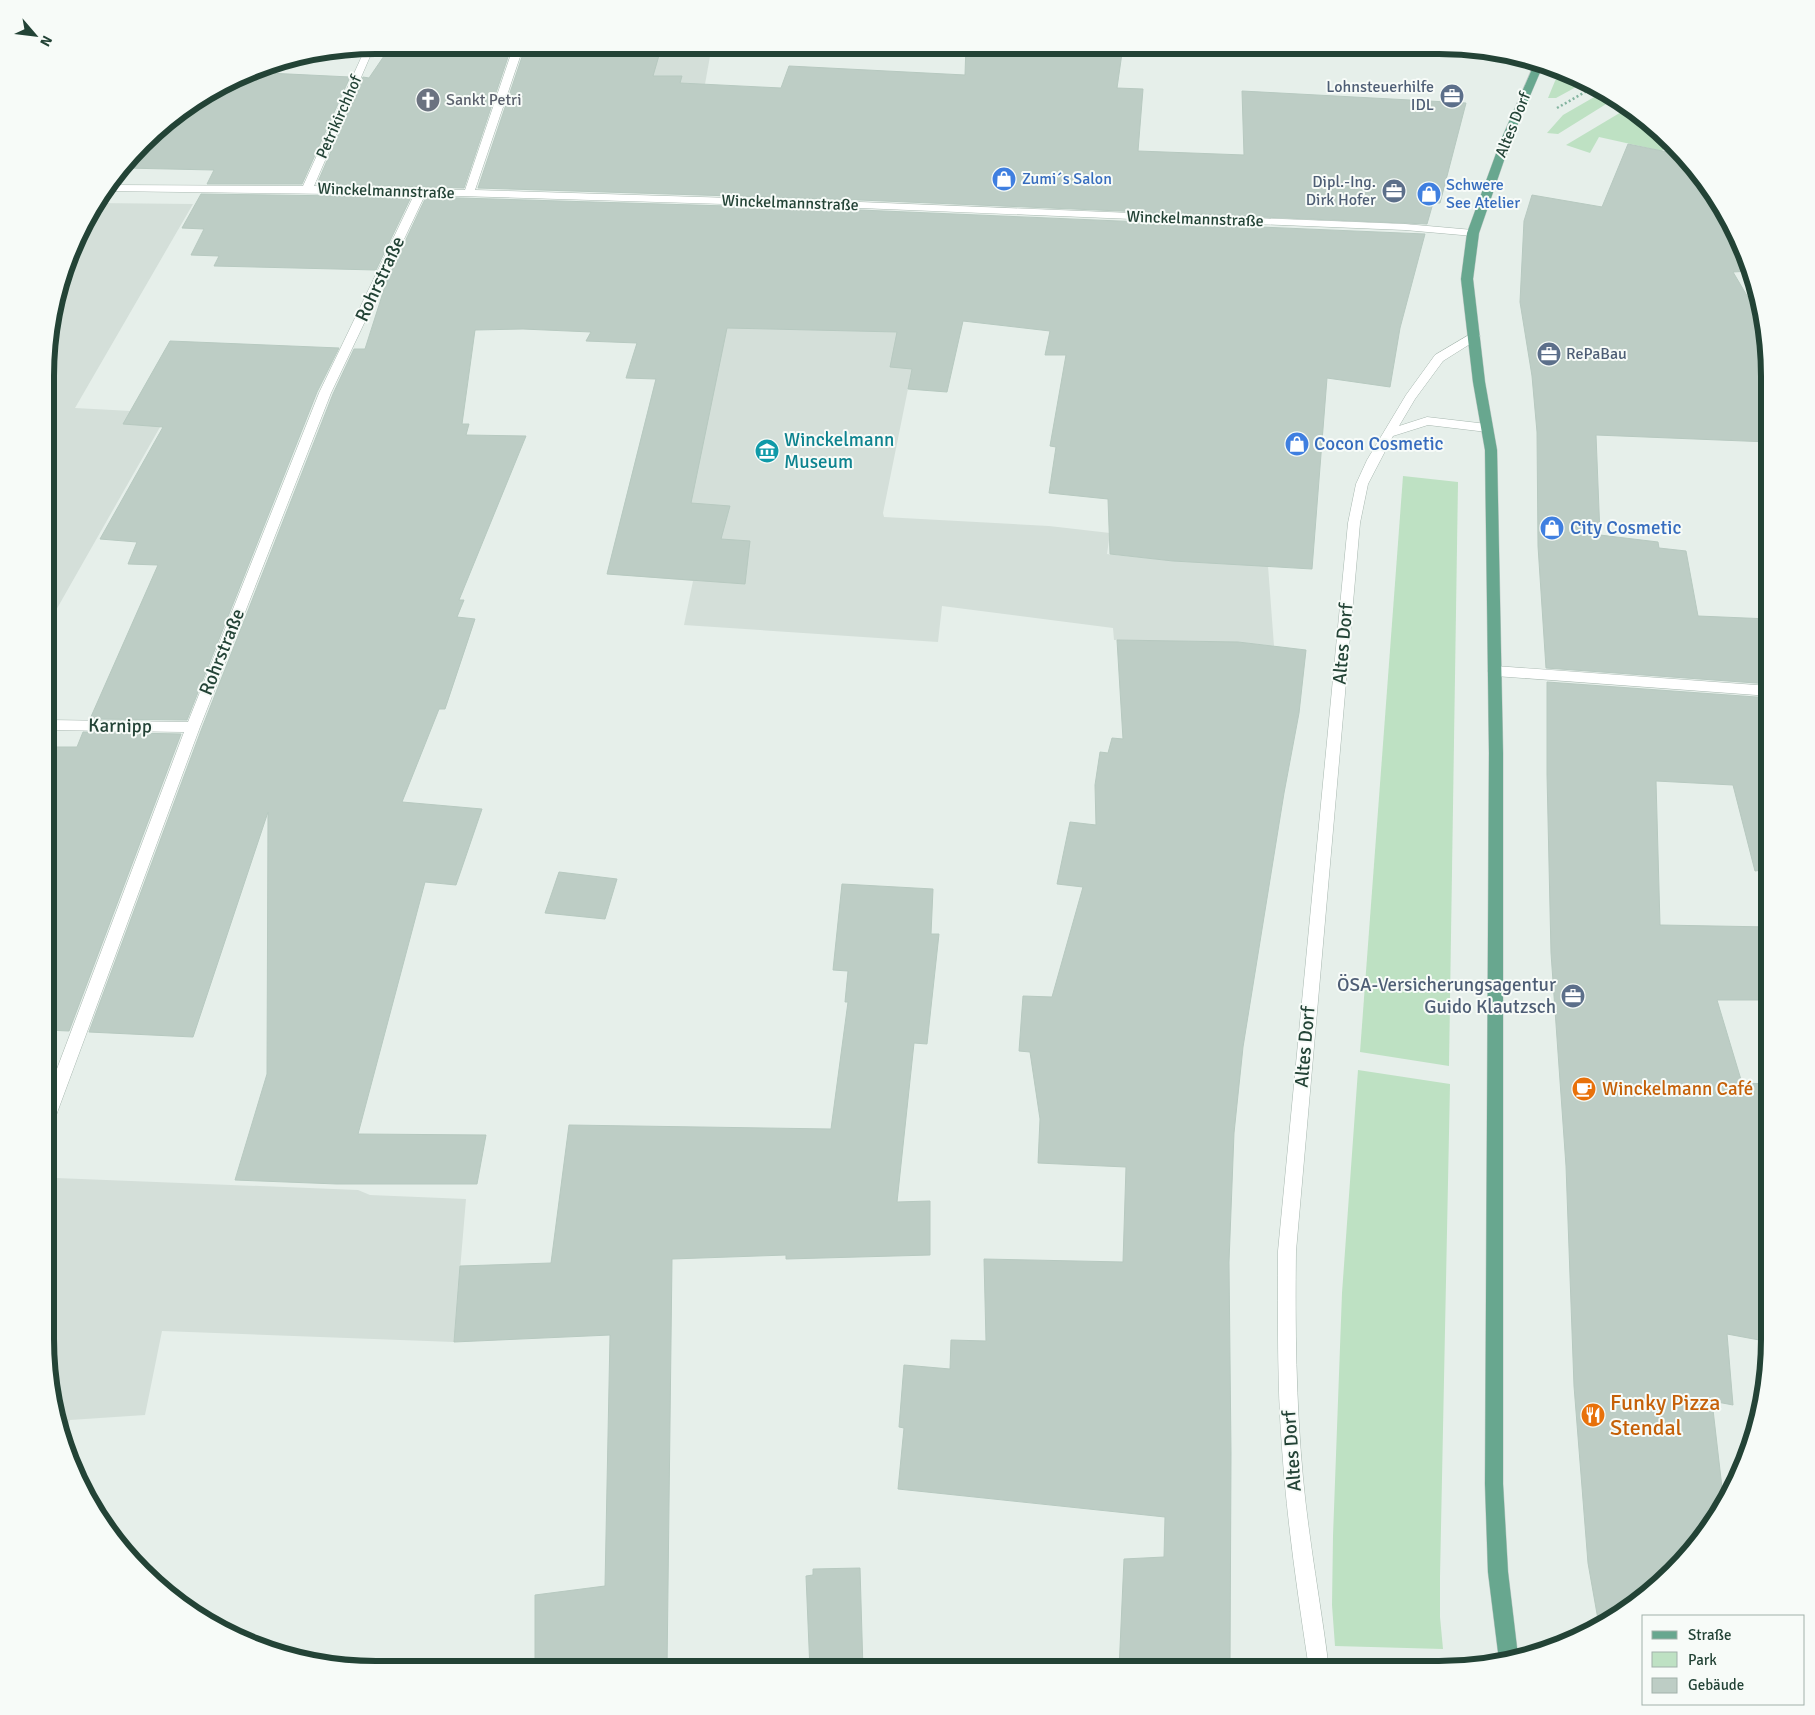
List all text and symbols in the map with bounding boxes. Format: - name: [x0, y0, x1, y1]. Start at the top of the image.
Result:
- north arrow: [10, 10, 60, 60]
- text: N: [36, 33, 56, 49]
- street label: Petrikirchhof: [312, 72, 367, 162]
- place label: Lohnsteuerhilfe IDL: [1326, 77, 1434, 115]
- office icon: Lohnsteuerhilfe IDL: [1439, 83, 1465, 109]
- church icon: Sankt Petri: [415, 87, 441, 113]
- street label: Altes Dorf: [1491, 89, 1535, 160]
- place label: Sankt Petri: [446, 90, 522, 110]
- shop icon: Zumi´s Salon: [991, 166, 1017, 192]
- place label: Zumi´s Salon: [1022, 169, 1112, 189]
- place label: Dipl.-Ing. Dirk Hofer: [1306, 172, 1376, 210]
- place label: Schwere See Atelier: [1446, 175, 1520, 213]
- office icon: Dipl.-Ing. Dirk Hofer: [1381, 178, 1407, 204]
- street label: Winckelmannstraße: [317, 179, 455, 203]
- shop icon: Schwere See Atelier: [1416, 181, 1442, 207]
- street label: Winckelmannstraße: [721, 191, 859, 215]
- street label: Winckelmannstraße: [1126, 207, 1264, 231]
- street label: Rohrstraße: [350, 233, 410, 325]
- office icon: RePaBau: [1536, 341, 1562, 367]
- place label: RePaBau: [1566, 344, 1627, 364]
- place label: Winckelmann Museum: [784, 428, 894, 474]
- shop icon: Cocon Cosmetic: [1284, 431, 1310, 457]
- place label: Cocon Cosmetic: [1314, 432, 1444, 456]
- museum icon: Winckelmann Museum: [754, 438, 780, 464]
- shop icon: City Cosmetic: [1539, 515, 1565, 541]
- place label: City Cosmetic: [1570, 516, 1681, 540]
- street label: Altes Dorf: [1328, 601, 1359, 686]
- street label: Rohrstraße: [194, 605, 250, 699]
- street label: Karnipp: [88, 713, 152, 739]
- place label: ÖSA-Versicherungsagentur Guido Klautzsch: [1337, 973, 1556, 1019]
- office icon: ÖSA-Versicherungsagentur Guido Klautzsch: [1560, 983, 1586, 1009]
- street label: Altes Dorf: [1290, 1004, 1321, 1089]
- cafe icon: Winckelmann Café: [1571, 1076, 1597, 1102]
- place label: Winckelmann Café: [1602, 1077, 1753, 1101]
- place label: Funky Pizza Stendal: [1610, 1389, 1720, 1441]
- restaurant icon: Funky Pizza Stendal: [1580, 1402, 1606, 1428]
- street label: Altes Dorf: [1277, 1408, 1307, 1492]
- legend: [1642, 1615, 1805, 1705]
- text: Straße: [1688, 1626, 1732, 1644]
- text: Park: [1688, 1651, 1717, 1669]
- text: Gebäude: [1688, 1676, 1744, 1694]

